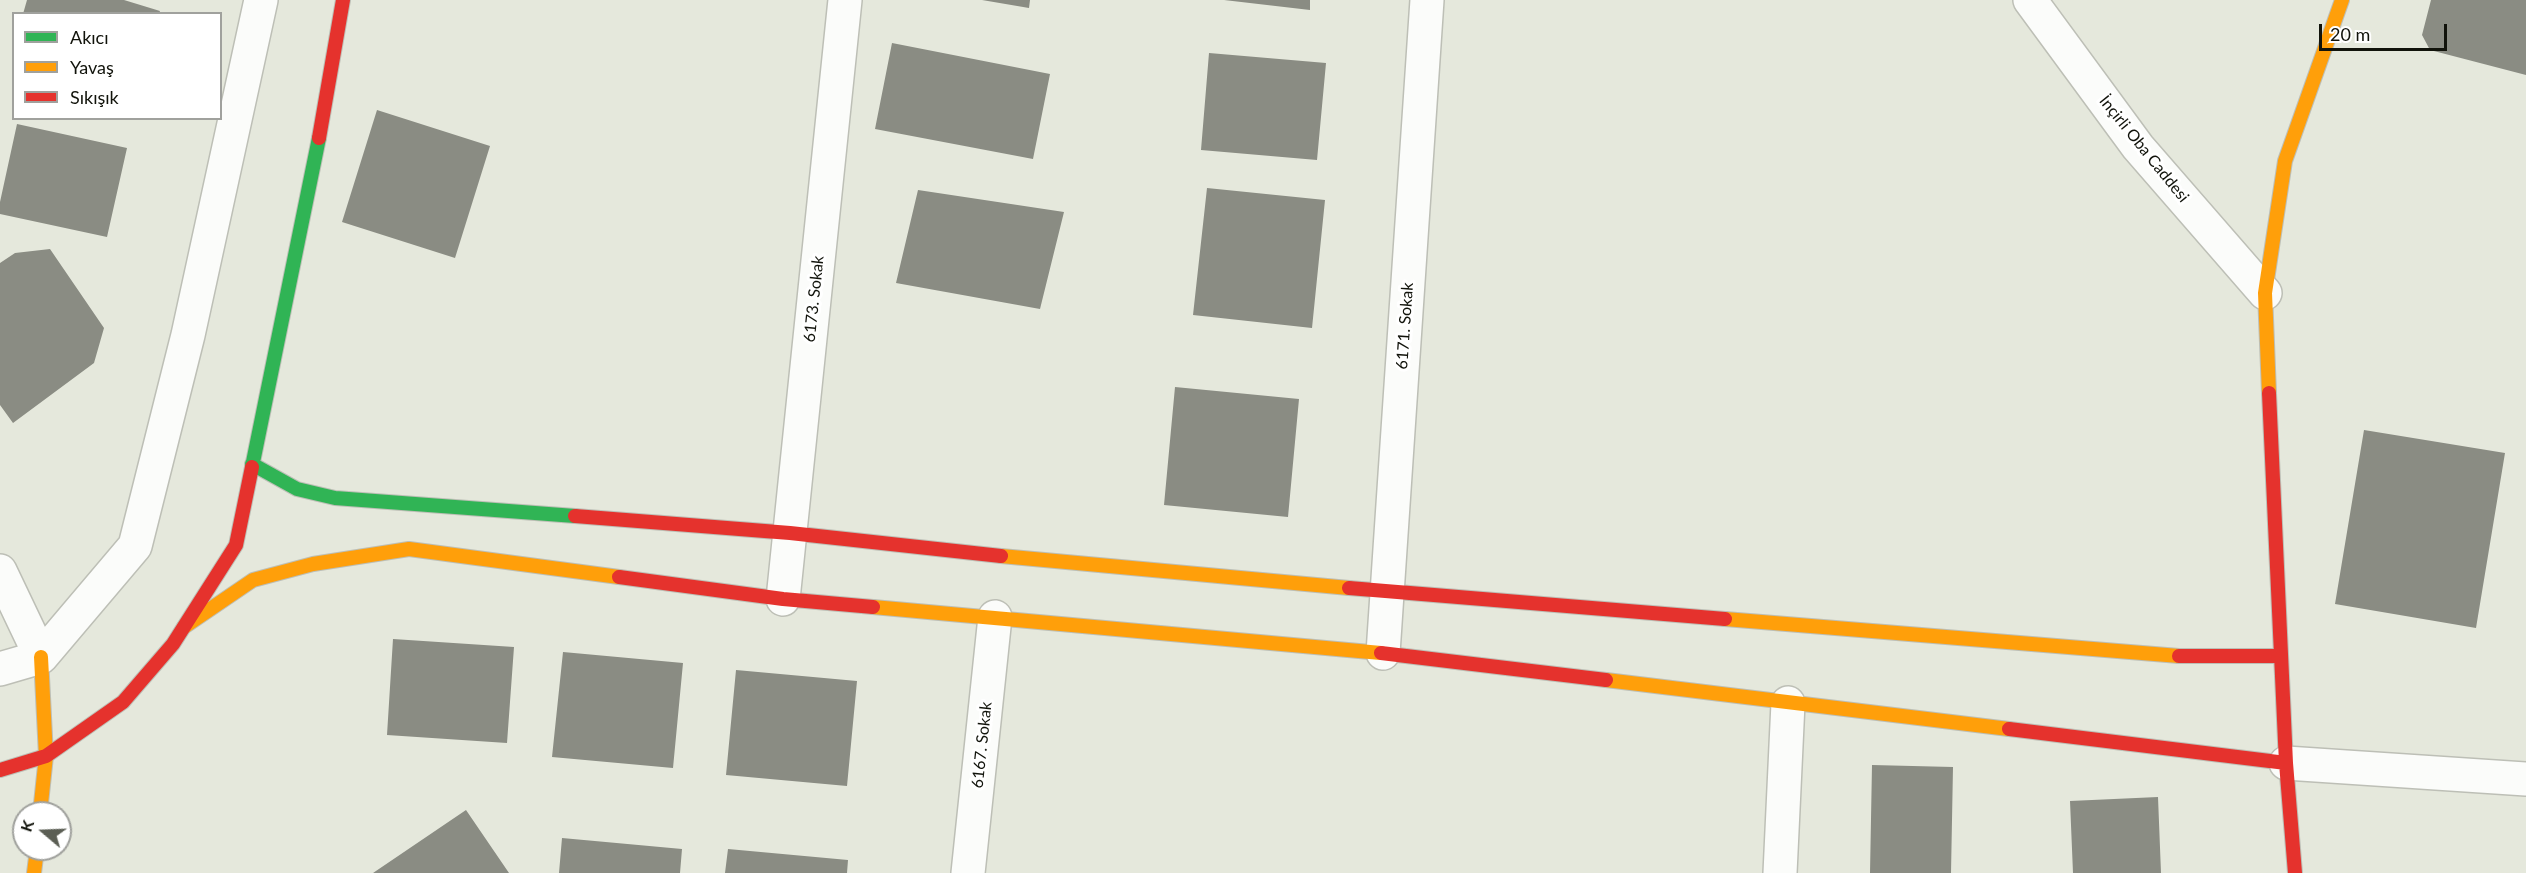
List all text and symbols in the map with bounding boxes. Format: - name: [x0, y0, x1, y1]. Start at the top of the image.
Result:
- legend: [12, 12, 222, 120]
- scale bar: [2322, 12, 2450, 50]
- text: 20 m: [2330, 23, 2370, 45]
- text: Akıcı: [70, 26, 109, 48]
- text: Yavaş: [70, 56, 114, 78]
- text: Sıkışık: [70, 86, 119, 108]
- street label: İnçirli Oba Caddesi: [2095, 92, 2193, 206]
- street label: 6173. Sokak: [800, 255, 828, 343]
- street label: 6171. Sokak: [1392, 282, 1418, 370]
- street label: 6167. Sokak: [968, 701, 996, 789]
- north arrow: [12, 801, 72, 861]
- text: K: [16, 817, 37, 834]

